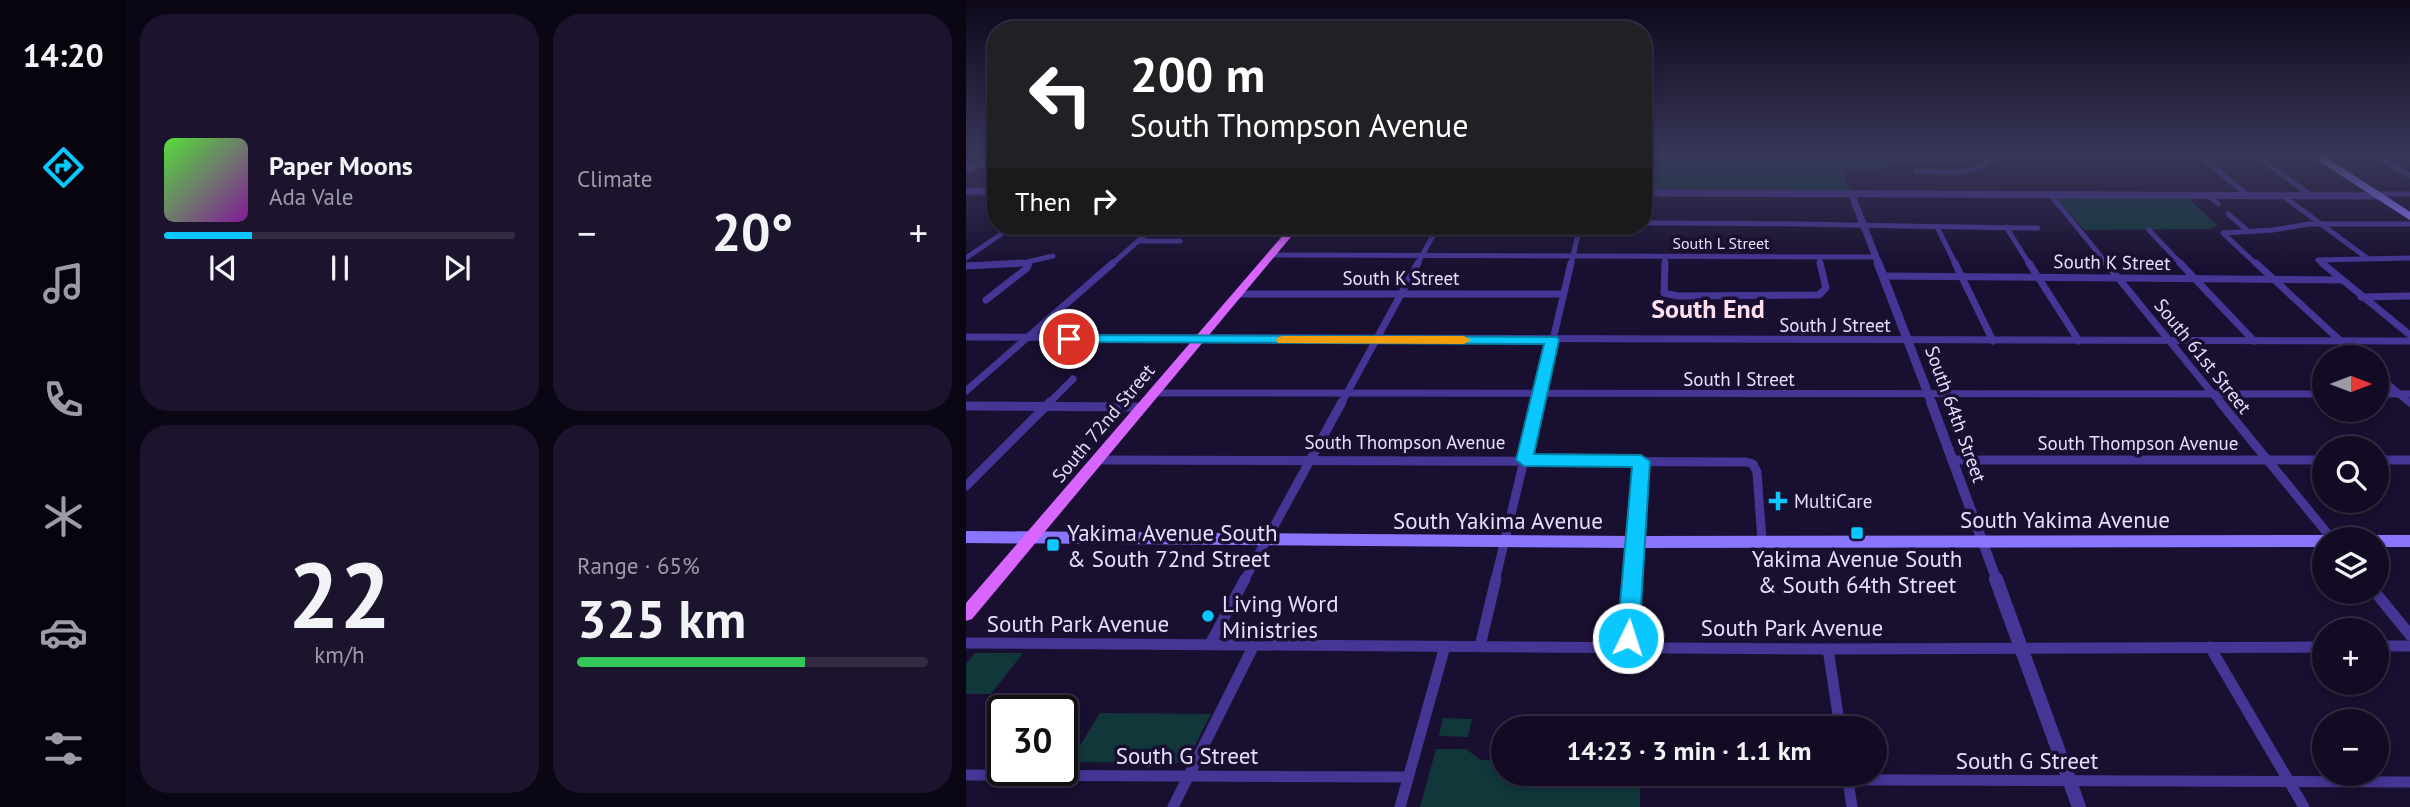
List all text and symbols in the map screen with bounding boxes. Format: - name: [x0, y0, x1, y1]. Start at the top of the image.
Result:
- text: 14:20: [22, 34, 104, 76]
- text: 200 m: [1130, 42, 1265, 106]
- icon: left: [1015, 49, 1106, 140]
- text: South Thompson Avenue: [1130, 104, 1469, 146]
- icon: directions: [39, 143, 88, 192]
- text: Paper Moons: [269, 149, 413, 182]
- text: Climate: [577, 164, 652, 193]
- text: Ada Vale: [269, 182, 353, 211]
- icon: right: [1085, 182, 1123, 220]
- text: Then: [1015, 185, 1071, 218]
- text: 20°: [712, 198, 793, 265]
- text: −: [577, 208, 596, 257]
- text: +: [909, 208, 928, 257]
- street label: South L Street: [1673, 233, 1770, 253]
- icon: previous: [204, 249, 242, 287]
- icon: pause: [321, 249, 359, 287]
- icon: next: [438, 249, 476, 287]
- street label: South K Street: [2053, 249, 2171, 275]
- icon: music: [39, 259, 88, 308]
- street label: South K Street: [1342, 266, 1460, 290]
- district label: South End: [1651, 292, 1765, 325]
- street label: South 61st Street: [2149, 294, 2257, 419]
- pin: [1039, 309, 1099, 369]
- street label: South J Street: [1779, 313, 1891, 337]
- icon: arrive: [1050, 320, 1088, 358]
- street label: South 64th Street: [1920, 342, 1992, 486]
- north arrow: [2312, 345, 2389, 422]
- map controls: [2312, 345, 2389, 786]
- street label: South 72nd Street: [1046, 358, 1160, 487]
- street label: South I Street: [1683, 367, 1795, 391]
- icon: phone: [39, 375, 88, 424]
- street label: South Thompson Avenue: [1304, 430, 1506, 454]
- street label: South Thompson Avenue: [2037, 431, 2239, 455]
- button: search: [2312, 436, 2389, 513]
- place label: MultiCare: [1794, 489, 1872, 513]
- marker: MultiCare: [1768, 491, 1788, 511]
- icon: climate: [39, 492, 88, 541]
- street label: South Yakima Avenue: [1960, 505, 2170, 534]
- street label: South Yakima Avenue: [1393, 506, 1603, 535]
- place label: Yakima Avenue South & South 72nd Street: [1067, 518, 1278, 573]
- marker: Yakima Avenue South & South 64th Street: [1849, 525, 1865, 541]
- button: layers: [2312, 527, 2389, 604]
- text: 22: [288, 535, 391, 653]
- marker: Yakima Avenue South & South 72nd Street: [1045, 537, 1061, 553]
- place label: Yakima Avenue South & South 64th Street: [1752, 544, 1962, 599]
- text: Range · 65%: [577, 551, 700, 580]
- text: 325 km: [577, 585, 746, 652]
- place label: Living Word Ministries: [1222, 589, 1339, 644]
- position arrow: [1591, 601, 1665, 675]
- icon: car: [39, 608, 88, 657]
- marker: Living Word Ministries: [1200, 608, 1216, 624]
- street label: South Park Avenue: [987, 609, 1169, 638]
- street label: South Park Avenue: [1701, 613, 1883, 642]
- button: +: [2312, 618, 2389, 695]
- text: km/h: [314, 640, 365, 669]
- speed limit sign: 30: [987, 695, 1078, 786]
- button: −: [2312, 709, 2389, 786]
- icon: filters: [39, 724, 88, 773]
- text: 14:23 · 3 min · 1.1 km: [1567, 734, 1812, 767]
- street label: South G Street: [1116, 741, 1258, 770]
- street label: South G Street: [1956, 746, 2098, 775]

